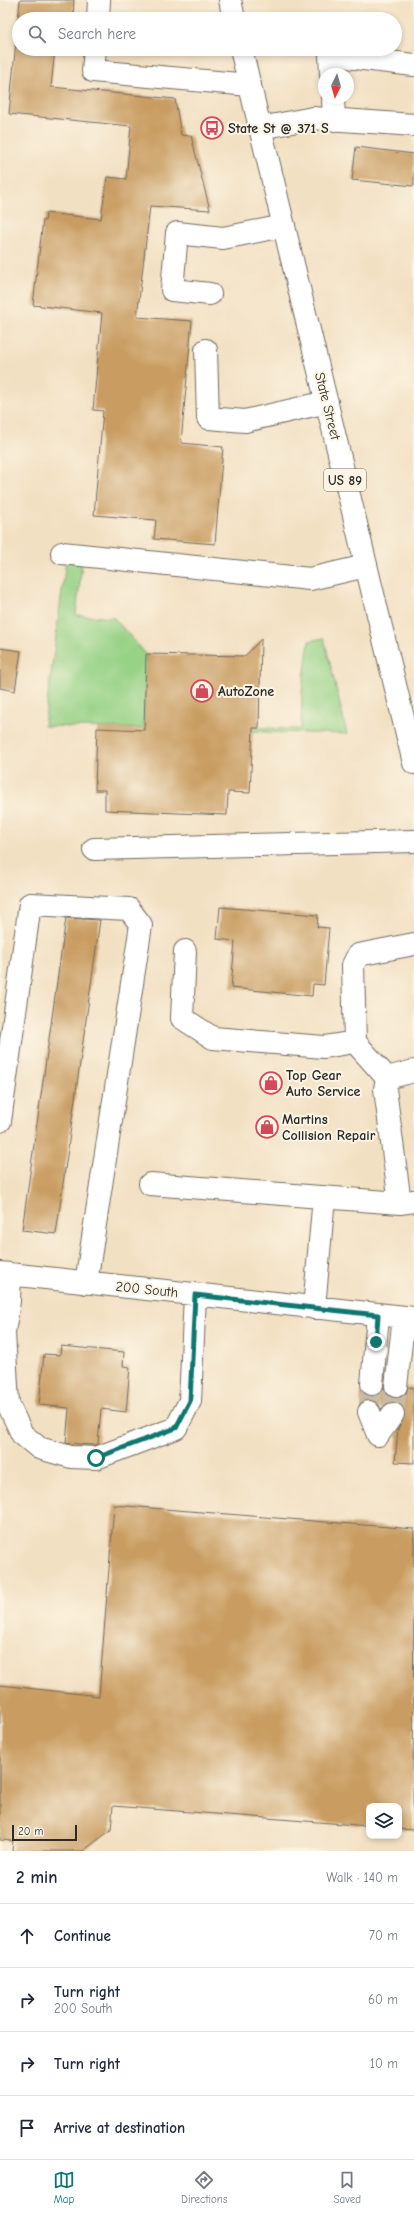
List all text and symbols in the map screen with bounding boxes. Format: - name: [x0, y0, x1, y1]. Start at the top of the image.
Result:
- search box: [12, 12, 402, 56]
- icon: search: [26, 23, 48, 45]
- text: Search here: [58, 25, 136, 43]
- north arrow: [318, 68, 354, 104]
- bus stop icon: State St @ 371 S: [199, 115, 225, 141]
- place label: State St @ 371 S: [228, 120, 329, 137]
- street label: State Street: [311, 371, 344, 443]
- road number: US 89: [324, 469, 366, 491]
- shop icon: AutoZone: [189, 678, 215, 704]
- place label: AutoZone: [218, 683, 274, 700]
- place label: Top Gear Auto Service: [286, 1067, 361, 1100]
- shop icon: Top Gear Auto Service: [258, 1070, 284, 1096]
- place label: Martins Collision Repair: [282, 1111, 376, 1144]
- shop icon: Martins Collision Repair: [254, 1114, 280, 1140]
- street label: 200 South: [115, 1278, 179, 1301]
- route end: [367, 1333, 385, 1351]
- route start: [87, 1449, 105, 1467]
- map controls: [366, 1803, 402, 1839]
- button: layers: [366, 1803, 402, 1839]
- scale bar: [12, 1823, 77, 1842]
- text: 20 m: [18, 1825, 43, 1838]
- text: 2 min: [16, 1868, 57, 1887]
- text: Walk · 140 m: [326, 1870, 398, 1885]
- icon: ahead: [16, 1925, 38, 1947]
- text: Continue: [54, 1927, 111, 1945]
- text: 70 m: [369, 1928, 398, 1943]
- text: Turn right: [54, 1983, 120, 2001]
- icon: right: [16, 1989, 38, 2011]
- text: 60 m: [368, 1992, 398, 2007]
- text: 200 South: [54, 2001, 112, 2016]
- icon: right: [16, 2053, 38, 2075]
- text: Turn right: [54, 2055, 120, 2073]
- text: 10 m: [370, 2056, 398, 2071]
- icon: arrive: [16, 2117, 38, 2139]
- text: Arrive at destination: [54, 2119, 185, 2137]
- tab: Map: [53, 2169, 75, 2206]
- tab: Directions: [181, 2169, 228, 2206]
- tab: Saved: [334, 2169, 361, 2206]

